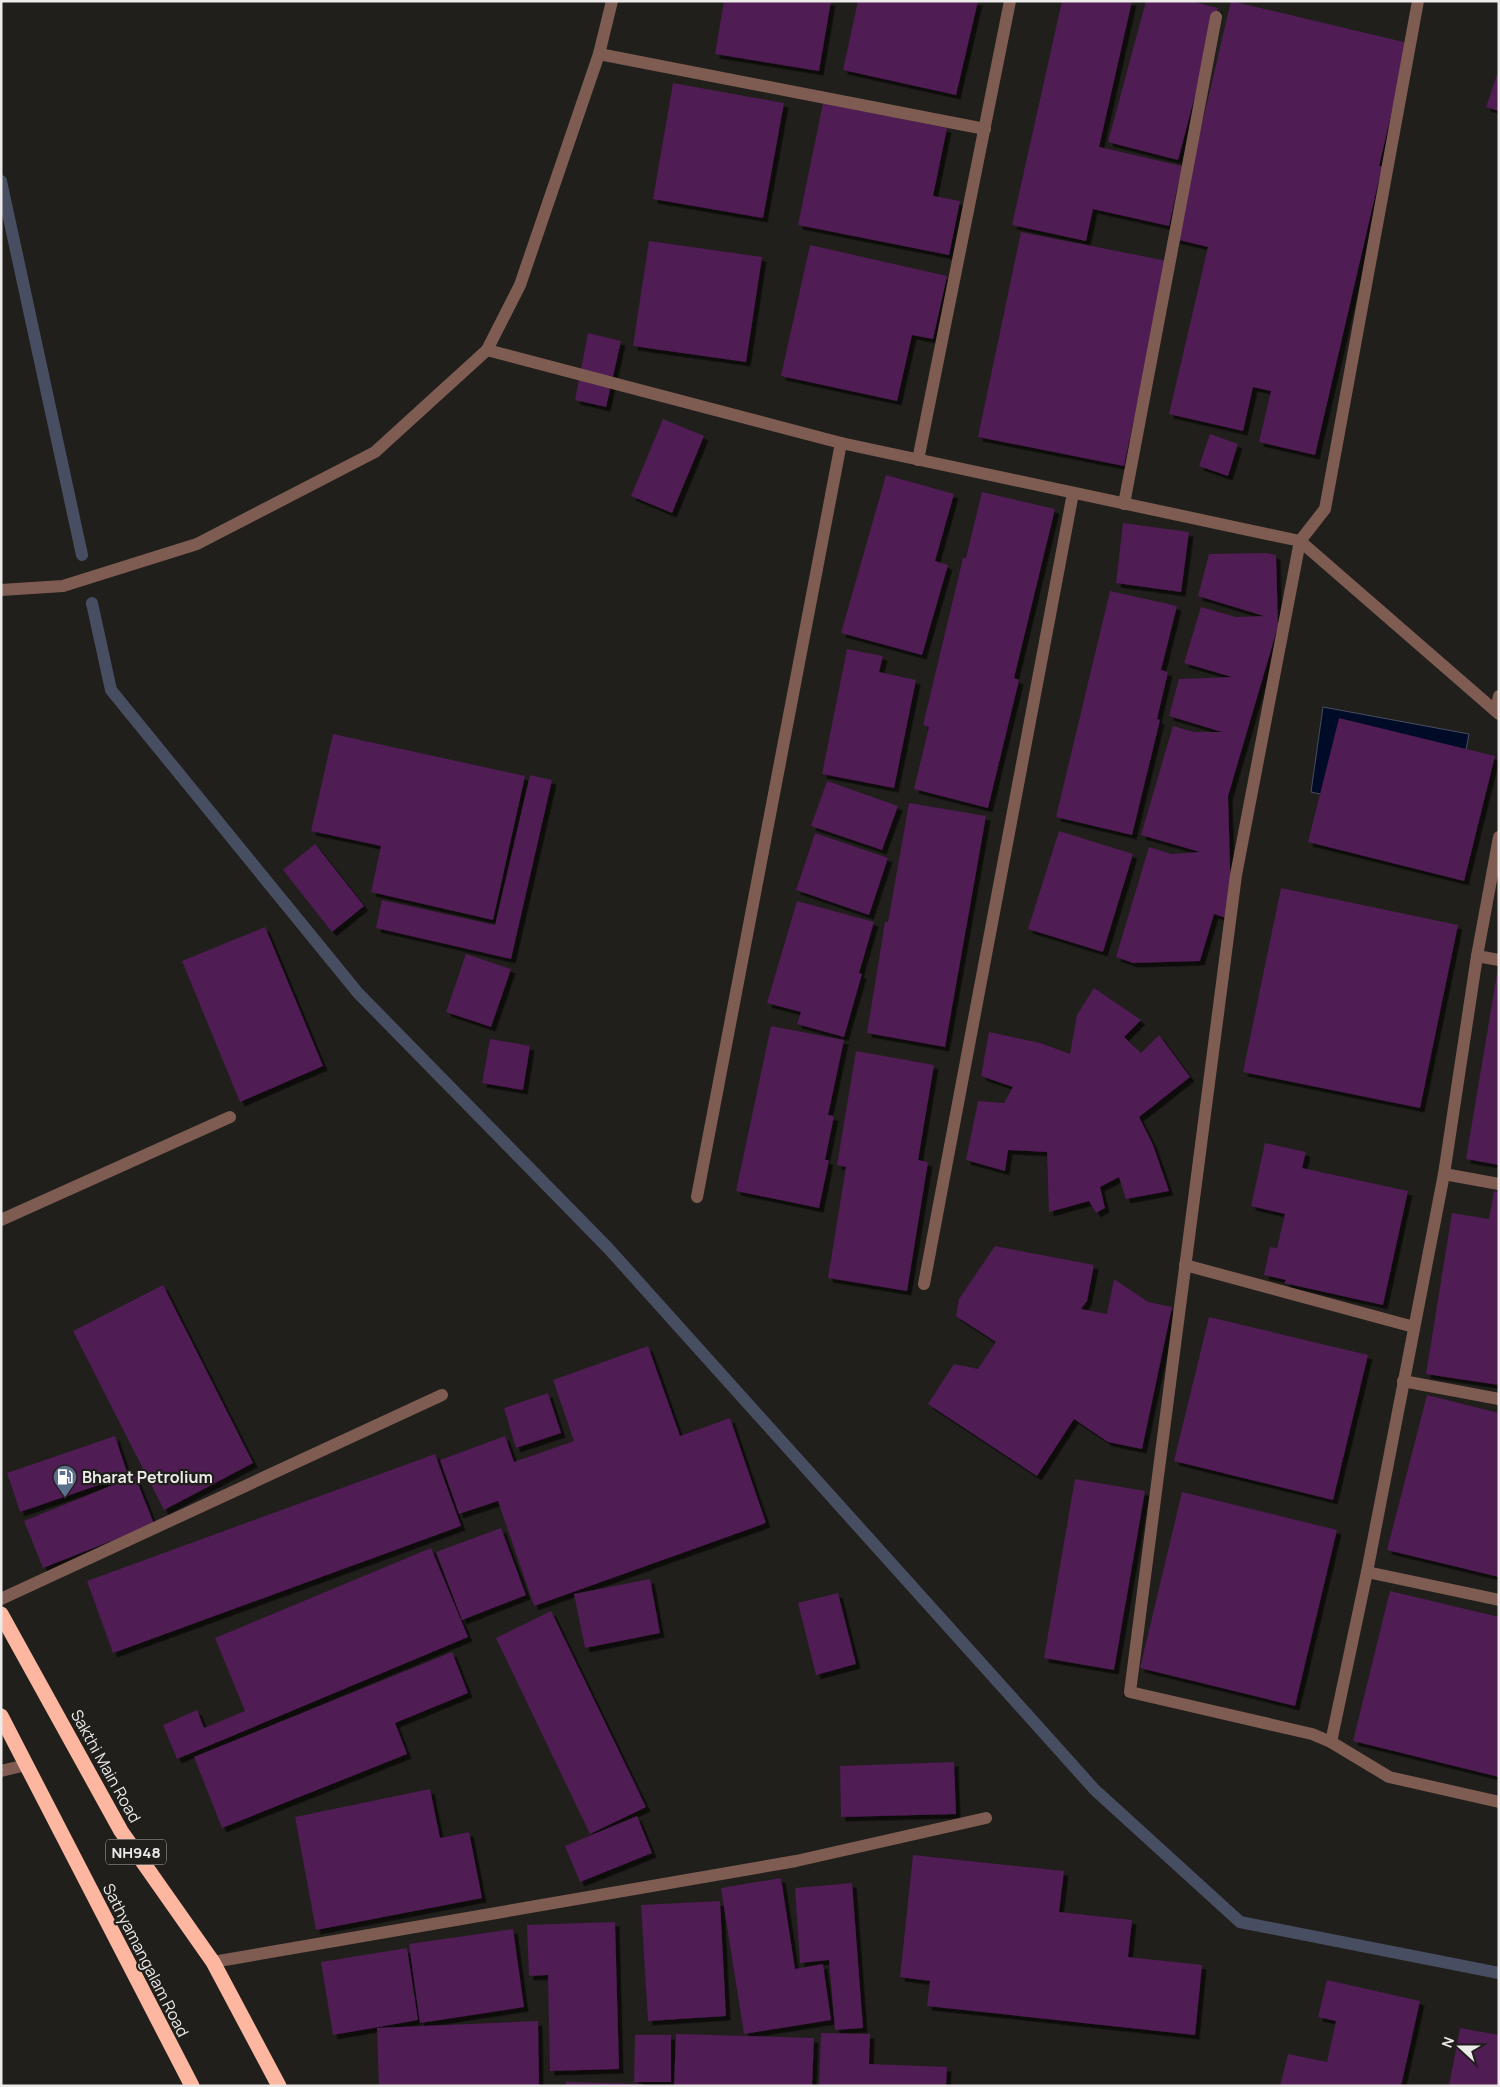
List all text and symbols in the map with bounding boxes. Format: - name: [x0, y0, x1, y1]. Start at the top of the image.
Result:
- fuel station icon: Bharat Petrolium: [52, 1464, 78, 1498]
- place label: Bharat Petrolium: [82, 1466, 213, 1488]
- street label: Sakthi Main Road: [66, 1705, 146, 1827]
- road number: NH948: [106, 1840, 166, 1864]
- street label: Sathyamangalam Road: [98, 1880, 194, 2040]
- north arrow: [1435, 2022, 1485, 2072]
- text: N: [1437, 2034, 1458, 2050]

